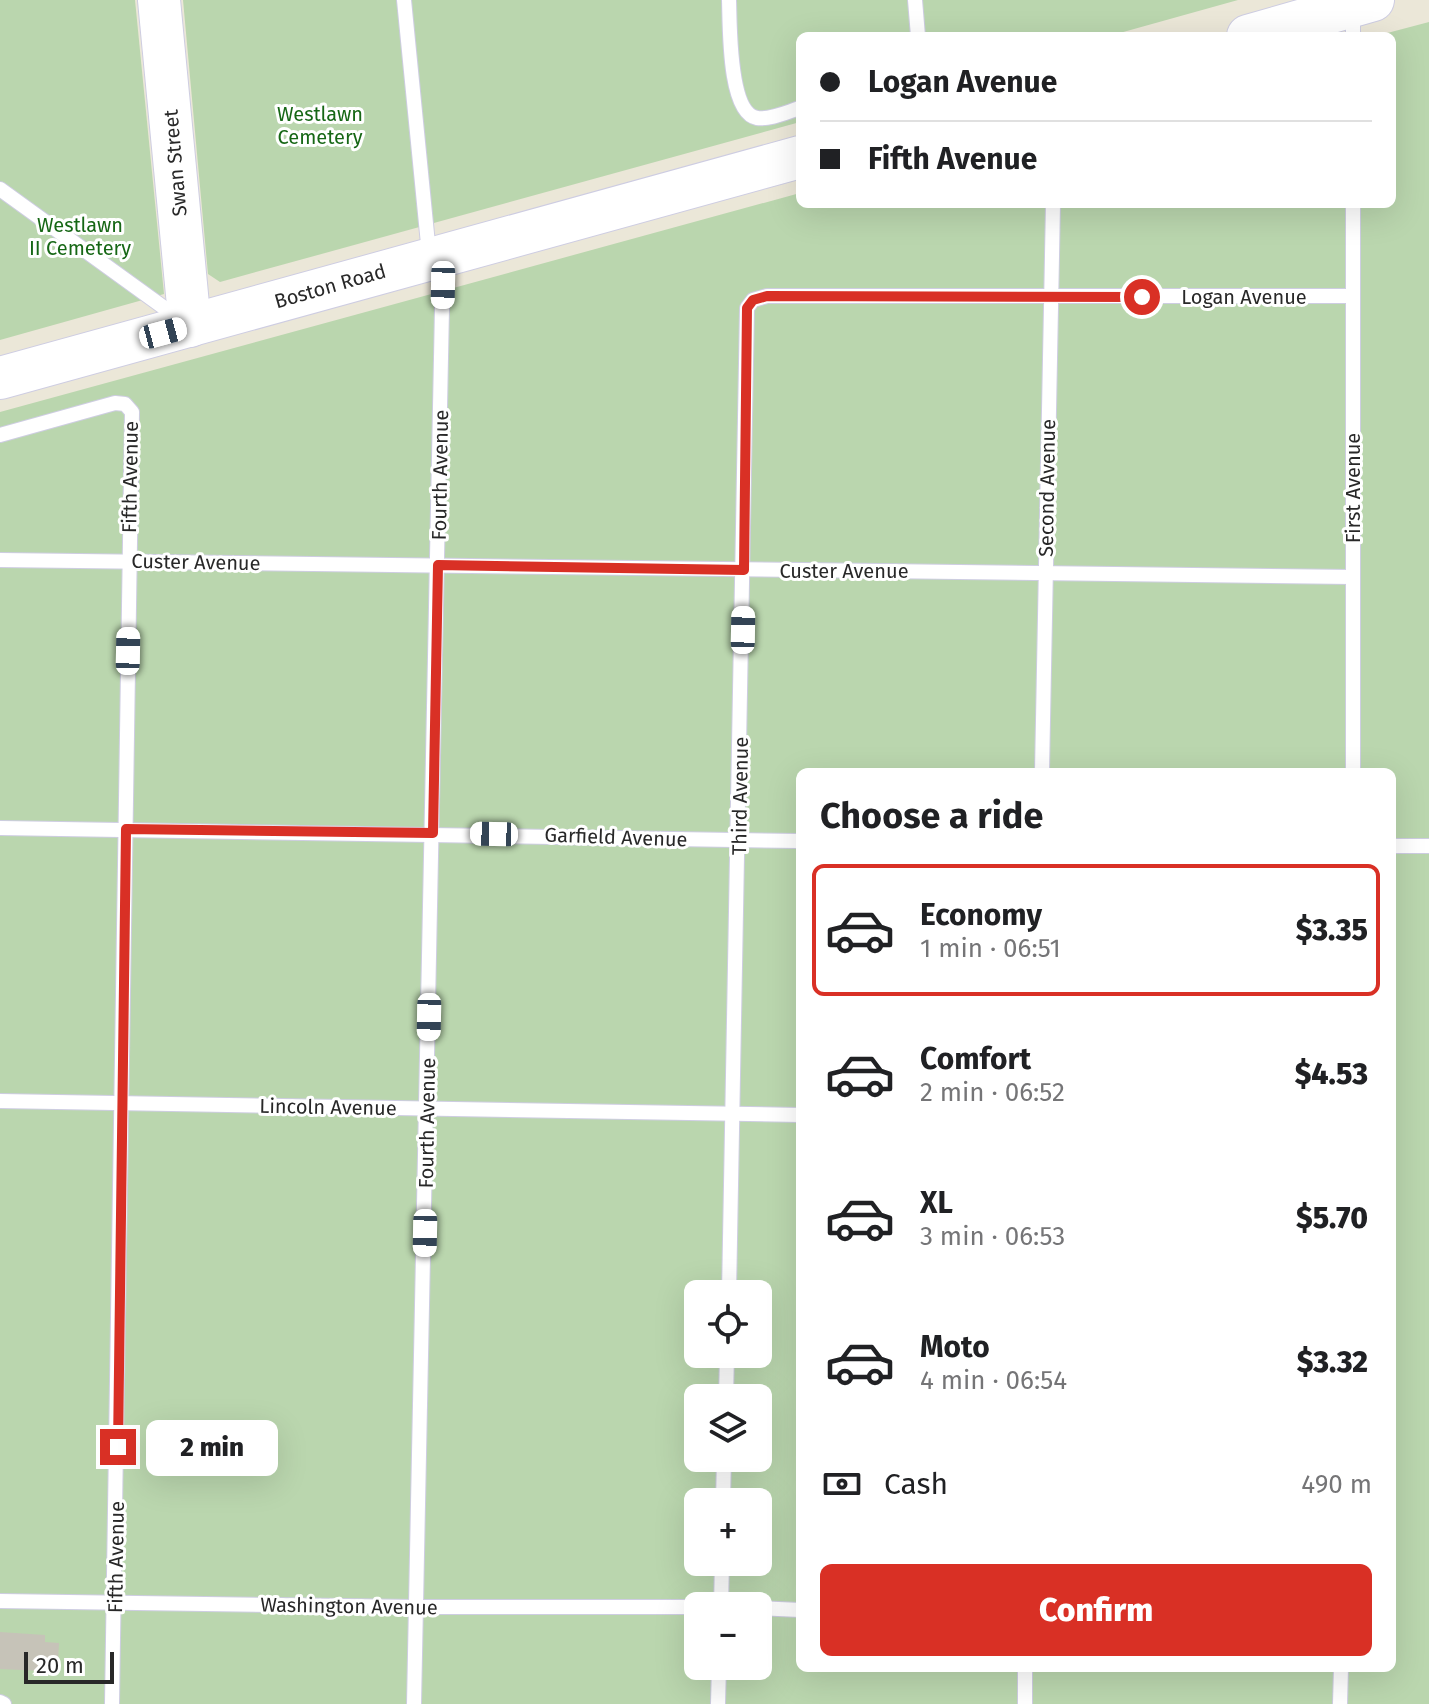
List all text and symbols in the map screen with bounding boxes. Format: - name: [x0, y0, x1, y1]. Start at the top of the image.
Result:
- text: Logan Avenue: [868, 64, 1057, 100]
- park label: Westlawn Cemetery: [277, 102, 363, 149]
- street label: Swan Street: [158, 108, 192, 217]
- text: Fifth Avenue: [868, 141, 1037, 177]
- park label: Westlawn II Cemetery: [29, 213, 131, 260]
- street label: Boston Road: [271, 259, 389, 313]
- car: [431, 261, 455, 309]
- route start: [1124, 279, 1160, 315]
- street label: Logan Avenue: [1181, 285, 1307, 309]
- car: [137, 315, 189, 351]
- street label: Fourth Avenue: [427, 409, 453, 541]
- street label: Second Avenue: [1034, 419, 1060, 557]
- street label: Fifth Avenue: [117, 421, 143, 533]
- street label: First Avenue: [1341, 433, 1365, 543]
- street label: Custer Avenue: [131, 549, 261, 575]
- street label: Custer Avenue: [779, 559, 909, 583]
- car: [731, 606, 755, 654]
- car: [116, 627, 140, 675]
- street label: Third Avenue: [727, 737, 753, 855]
- text: Choose a ride: [820, 794, 1043, 838]
- car: [470, 822, 518, 846]
- street label: Garfield Avenue: [544, 823, 688, 851]
- icon: car: [824, 894, 896, 966]
- text: Economy: [920, 897, 1042, 933]
- text: $3.35: [1296, 912, 1368, 948]
- text: 1 min · 06:51: [920, 933, 1061, 964]
- car: [417, 993, 441, 1041]
- icon: car: [824, 1038, 896, 1110]
- text: Comfort: [920, 1041, 1031, 1077]
- text: $4.53: [1295, 1056, 1368, 1092]
- street label: Fourth Avenue: [414, 1057, 440, 1189]
- text: 2 min · 06:52: [920, 1077, 1065, 1108]
- street label: Lincoln Avenue: [259, 1094, 397, 1120]
- icon: car: [824, 1182, 896, 1254]
- text: XL: [920, 1185, 953, 1221]
- text: $5.70: [1296, 1200, 1368, 1236]
- car: [413, 1209, 437, 1257]
- text: 3 min · 06:53: [920, 1221, 1065, 1252]
- map controls: [684, 1280, 772, 1680]
- button: locate: [684, 1280, 772, 1368]
- icon: car: [824, 1326, 896, 1398]
- text: Moto: [920, 1329, 990, 1365]
- text: $3.32: [1297, 1344, 1368, 1380]
- text: 4 min · 06:54: [920, 1365, 1067, 1396]
- button: layers: [684, 1384, 772, 1472]
- callout: 2 min: [146, 1419, 278, 1475]
- route end: [100, 1429, 136, 1465]
- text: 2 min: [180, 1432, 244, 1463]
- icon: cash: [820, 1462, 864, 1506]
- text: Cash: [884, 1466, 948, 1502]
- text: 490 m: [1301, 1469, 1372, 1500]
- button: +: [684, 1488, 772, 1576]
- street label: Fifth Avenue: [103, 1501, 129, 1613]
- button: Confirm: [820, 1564, 1372, 1656]
- street label: Washington Avenue: [260, 1592, 438, 1620]
- button: −: [684, 1592, 772, 1680]
- scale bar: [24, 1648, 114, 1684]
- text: 20 m: [36, 1652, 84, 1679]

